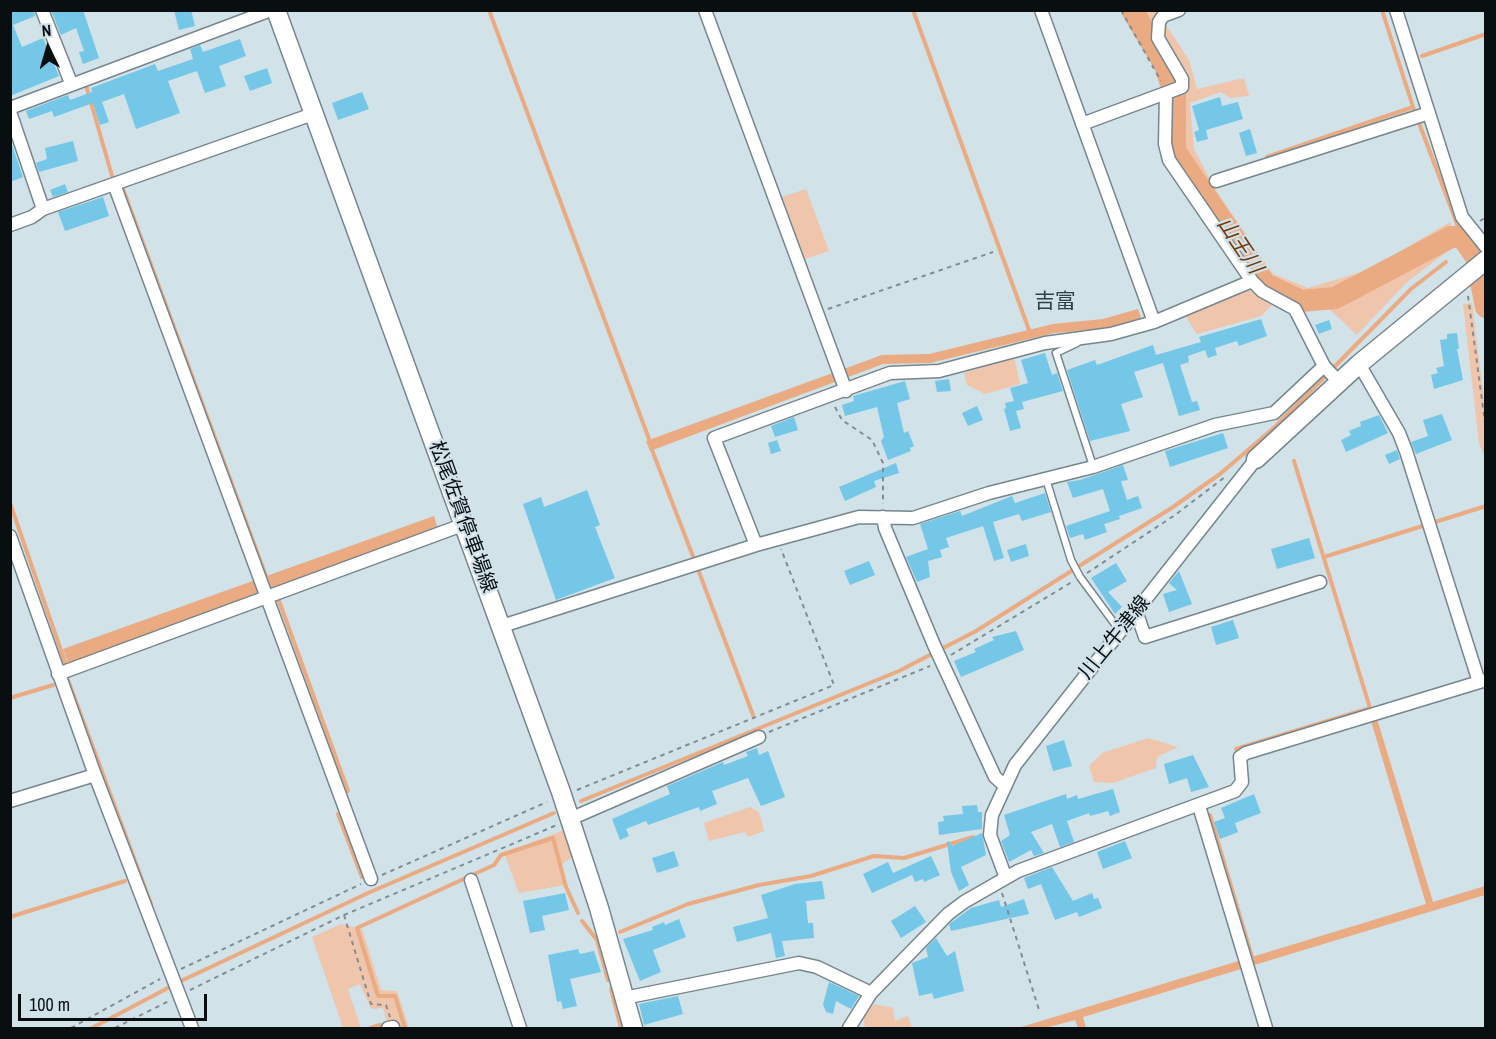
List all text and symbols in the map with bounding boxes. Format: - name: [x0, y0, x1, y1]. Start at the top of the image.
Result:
- north arrow: [18, 18, 78, 78]
- text: N: [41, 19, 52, 41]
- water label: 山王川: [1211, 213, 1267, 279]
- district label: 吉富: [1034, 289, 1076, 315]
- street label: 松尾佐賀停車場線: [423, 438, 501, 596]
- street label: 川上牛津線: [1074, 592, 1156, 684]
- scale bar: [21, 982, 210, 1020]
- text: 100 m: [29, 992, 70, 1017]

